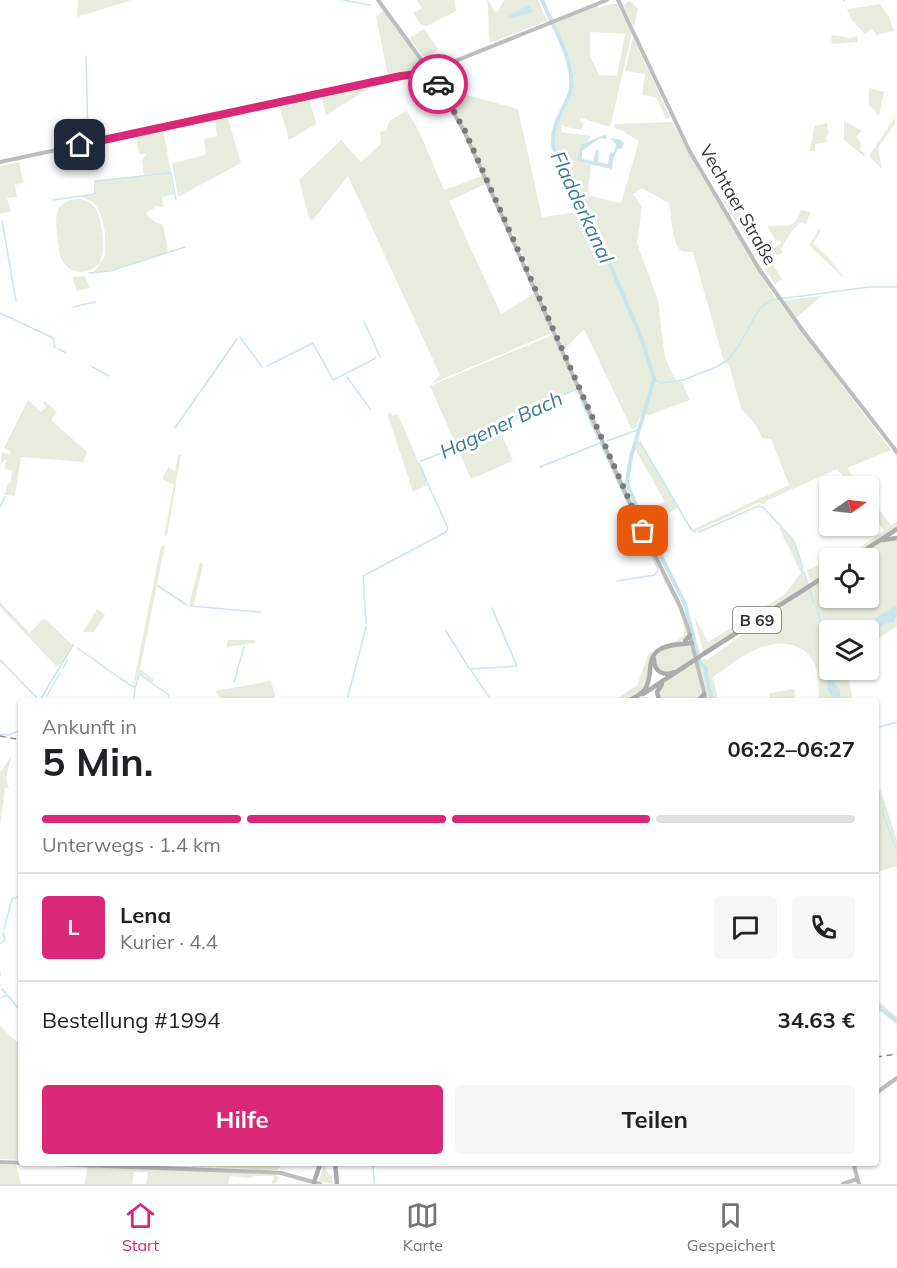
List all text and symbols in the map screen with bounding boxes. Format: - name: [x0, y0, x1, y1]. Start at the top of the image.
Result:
- courier: [408, 54, 468, 114]
- icon: car: [422, 68, 455, 101]
- pin: [54, 119, 105, 170]
- icon: home: [63, 128, 96, 161]
- street label: Vechtaer Straße: [695, 141, 782, 269]
- water label: Fladderkanal: [546, 147, 619, 267]
- water label: Hagener Bach: [435, 385, 566, 464]
- north arrow: [819, 476, 879, 536]
- map controls: [819, 476, 879, 680]
- pin: [617, 505, 668, 556]
- icon: bag: [626, 514, 659, 547]
- button: locate: [819, 548, 879, 608]
- road number: B 69: [733, 607, 781, 633]
- button: layers: [819, 620, 879, 680]
- text: Ankunft in: [42, 714, 137, 739]
- text: 06:22–06:27: [727, 735, 855, 763]
- text: 5 Min.: [42, 737, 153, 786]
- text: Unterwegs · 1.4 km: [42, 832, 221, 857]
- button: chat: [714, 896, 777, 959]
- button: phone: [792, 896, 855, 959]
- text: Lena: [120, 901, 171, 929]
- text: L: [67, 913, 80, 941]
- text: Kurier · 4.4: [120, 929, 218, 954]
- text: Bestellung #1994: [42, 1006, 220, 1034]
- text: 34.63 €: [778, 1006, 855, 1034]
- button: Hilfe: [42, 1085, 443, 1154]
- button: Teilen: [455, 1085, 855, 1154]
- tab: Start: [122, 1199, 159, 1255]
- tab: Karte: [403, 1199, 443, 1255]
- tab: Gespeichert: [687, 1199, 775, 1255]

